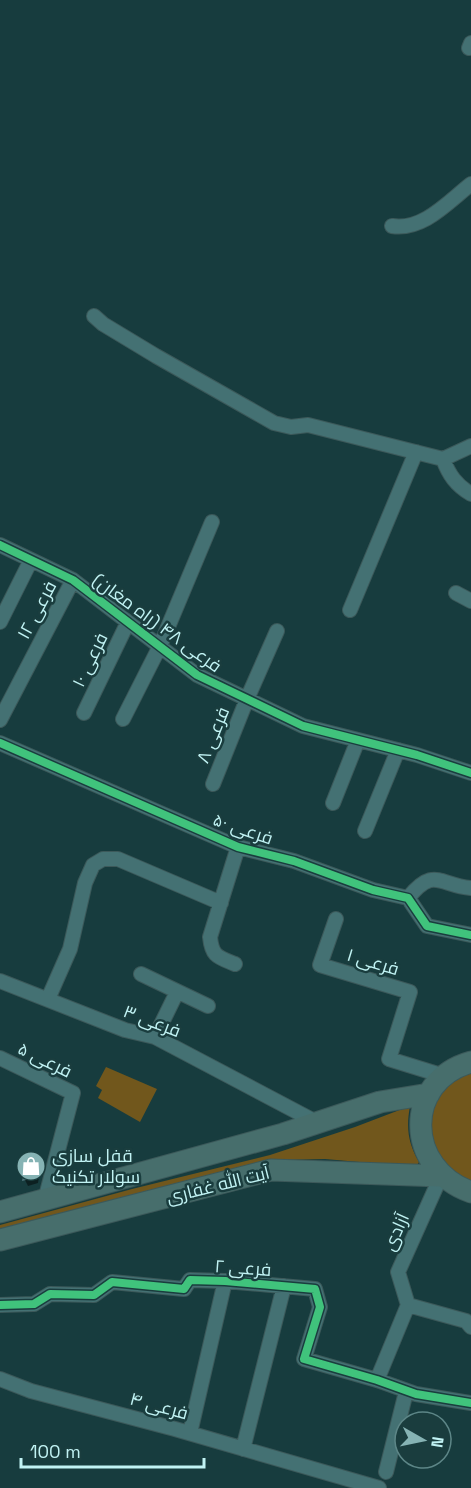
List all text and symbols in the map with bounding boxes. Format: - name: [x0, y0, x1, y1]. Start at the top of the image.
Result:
- street label: فرعی ۴۸ (راه مغان): [88, 568, 226, 677]
- street label: فرعی ۱۲: [12, 577, 61, 643]
- street label: فرعی ۱۰: [67, 629, 113, 691]
- street label: فرعی ۸: [191, 703, 234, 766]
- street label: فرعی ۵۰: [210, 808, 276, 849]
- street label: فرعی ۱: [344, 943, 402, 980]
- street label: فرعی ۳: [120, 999, 184, 1042]
- street label: فرعی ۵: [14, 1037, 76, 1082]
- place label: قفل سازی سولار تکنیک: [52, 1144, 140, 1188]
- shop icon: قفل سازی سولار تکنیک: [15, 1150, 47, 1182]
- street label: آیت الله غفاری: [164, 1161, 272, 1208]
- street label: آزادی: [377, 1209, 414, 1254]
- street label: فرعی ۲: [214, 1254, 272, 1281]
- street label: فرعی ۴: [127, 1387, 191, 1424]
- north arrow: [393, 1410, 453, 1470]
- scale bar: [21, 1431, 204, 1469]
- text: N: [426, 1435, 449, 1449]
- text: 100 m: [30, 1440, 81, 1463]

